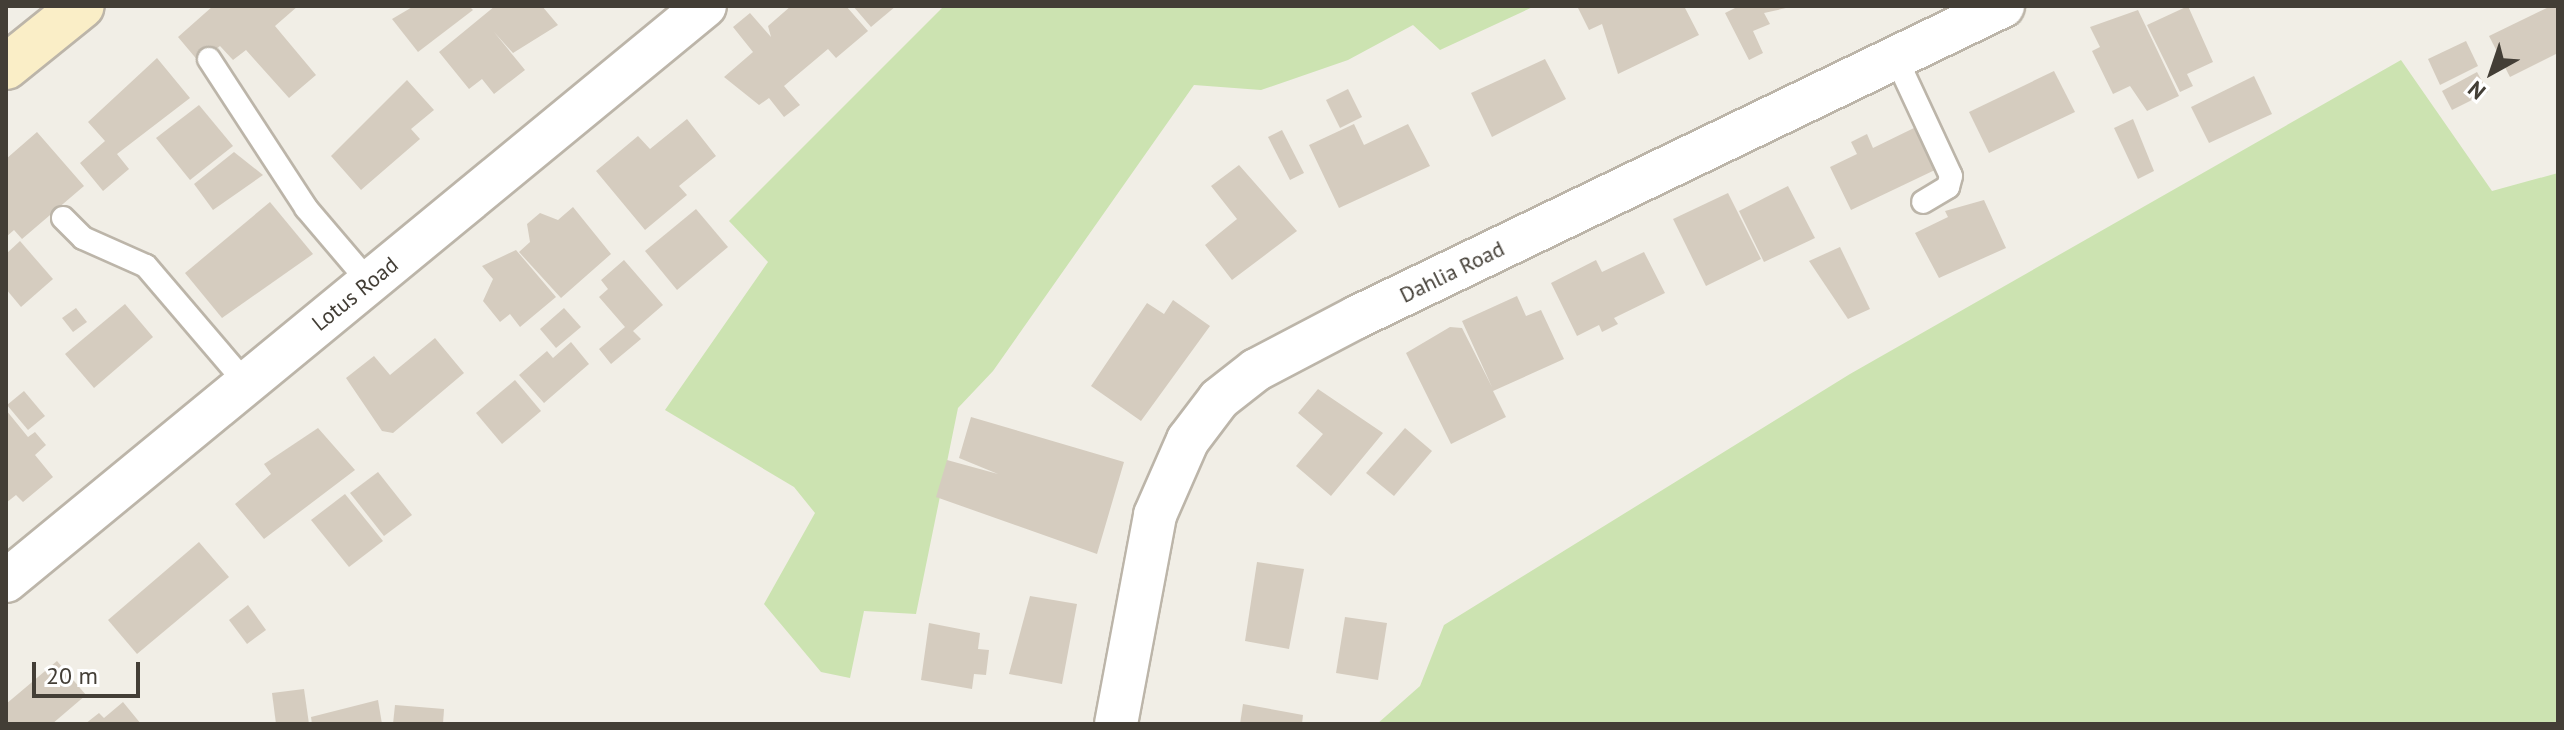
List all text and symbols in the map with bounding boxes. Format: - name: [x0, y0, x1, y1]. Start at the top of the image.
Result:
- north arrow: [2452, 32, 2532, 112]
- text: N: [2462, 75, 2491, 106]
- street label: Dahlia Road: [1395, 235, 1509, 309]
- street label: Lotus Road: [307, 251, 403, 337]
- scale bar: [36, 646, 144, 696]
- text: 20 m: [46, 660, 98, 691]

